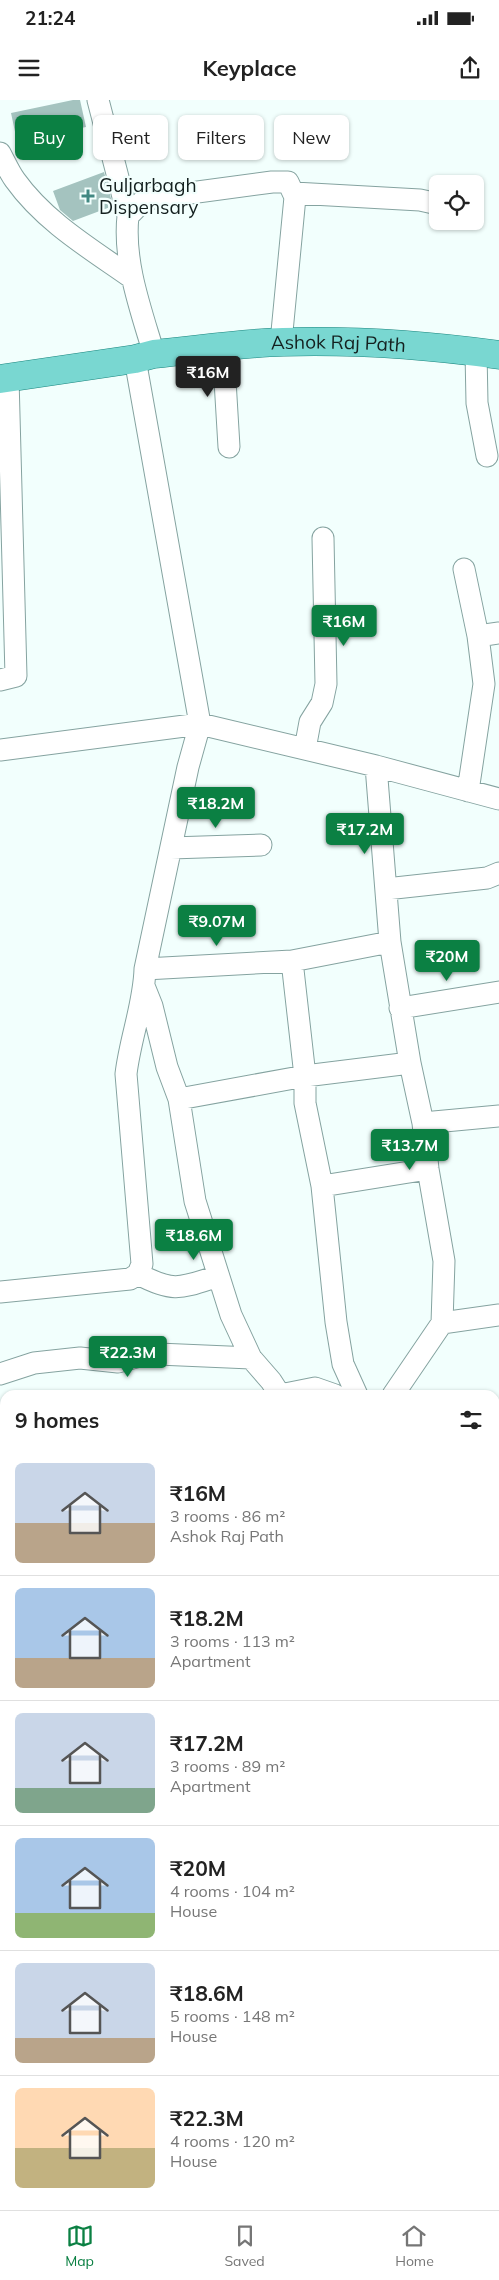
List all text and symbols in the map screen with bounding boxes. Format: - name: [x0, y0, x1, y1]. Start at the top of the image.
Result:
- text: 21:24: [25, 6, 75, 30]
- icon: menu: [15, 54, 43, 82]
- text: Keyplace: [202, 54, 297, 82]
- icon: share: [456, 54, 484, 82]
- chip: Buy: [15, 115, 83, 160]
- chip: Rent: [93, 115, 168, 160]
- chip: Filters: [178, 115, 264, 160]
- chip: New: [274, 115, 349, 160]
- place label: Guljarbagh Dispensary: [99, 173, 198, 219]
- map controls: [429, 175, 484, 230]
- button: locate: [429, 175, 484, 230]
- marker: Guljarbagh Dispensary: [81, 189, 95, 203]
- street label: Ashok Raj Path: [270, 330, 407, 357]
- pin: ₹16M: [178, 356, 238, 398]
- text: ₹16M: [187, 362, 229, 382]
- pin: ₹16M: [314, 604, 374, 647]
- text: ₹16M: [323, 611, 365, 631]
- pin: ₹18.2M: [175, 786, 257, 829]
- text: ₹18.2M: [188, 793, 244, 813]
- pin: ₹17.2M: [324, 812, 406, 855]
- text: ₹17.2M: [337, 819, 393, 839]
- pin: ₹9.07M: [176, 904, 258, 947]
- text: ₹9.07M: [189, 911, 245, 931]
- pin: ₹20M: [417, 940, 477, 982]
- text: ₹20M: [426, 946, 468, 966]
- pin: ₹13.7M: [369, 1128, 451, 1171]
- text: ₹13.7M: [382, 1135, 438, 1155]
- pin: ₹18.6M: [153, 1218, 235, 1261]
- text: ₹18.6M: [166, 1225, 222, 1245]
- pin: ₹22.3M: [87, 1336, 169, 1378]
- text: ₹22.3M: [100, 1342, 156, 1362]
- icon: filters: [457, 1406, 485, 1434]
- text: 9 homes: [15, 1407, 99, 1433]
- text: ₹16M: [170, 1480, 226, 1506]
- icon: home: [55, 1483, 115, 1543]
- text: 3 rooms · 86 m²: [170, 1506, 285, 1526]
- text: Ashok Raj Path: [170, 1526, 284, 1546]
- text: ₹18.2M: [170, 1605, 244, 1631]
- icon: home: [55, 1608, 115, 1668]
- text: 3 rooms · 113 m²: [170, 1631, 295, 1651]
- text: Apartment: [170, 1651, 251, 1671]
- text: ₹17.2M: [170, 1730, 244, 1756]
- icon: home: [55, 1733, 115, 1793]
- text: 3 rooms · 89 m²: [170, 1756, 285, 1776]
- text: Apartment: [170, 1776, 251, 1796]
- text: ₹20M: [170, 1855, 226, 1881]
- icon: home: [55, 1858, 115, 1918]
- text: 4 rooms · 104 m²: [170, 1881, 295, 1901]
- text: House: [170, 1901, 217, 1921]
- text: ₹18.6M: [170, 1980, 244, 2006]
- icon: home: [55, 1983, 115, 2043]
- text: 5 rooms · 148 m²: [170, 2006, 295, 2026]
- text: House: [170, 2026, 217, 2046]
- text: ₹22.3M: [170, 2105, 244, 2131]
- icon: home: [55, 2108, 115, 2168]
- text: 4 rooms · 120 m²: [170, 2131, 295, 2151]
- text: House: [170, 2151, 217, 2171]
- tab: Map: [65, 2222, 94, 2270]
- tab: Saved: [224, 2222, 265, 2270]
- tab: Home: [395, 2222, 434, 2270]

